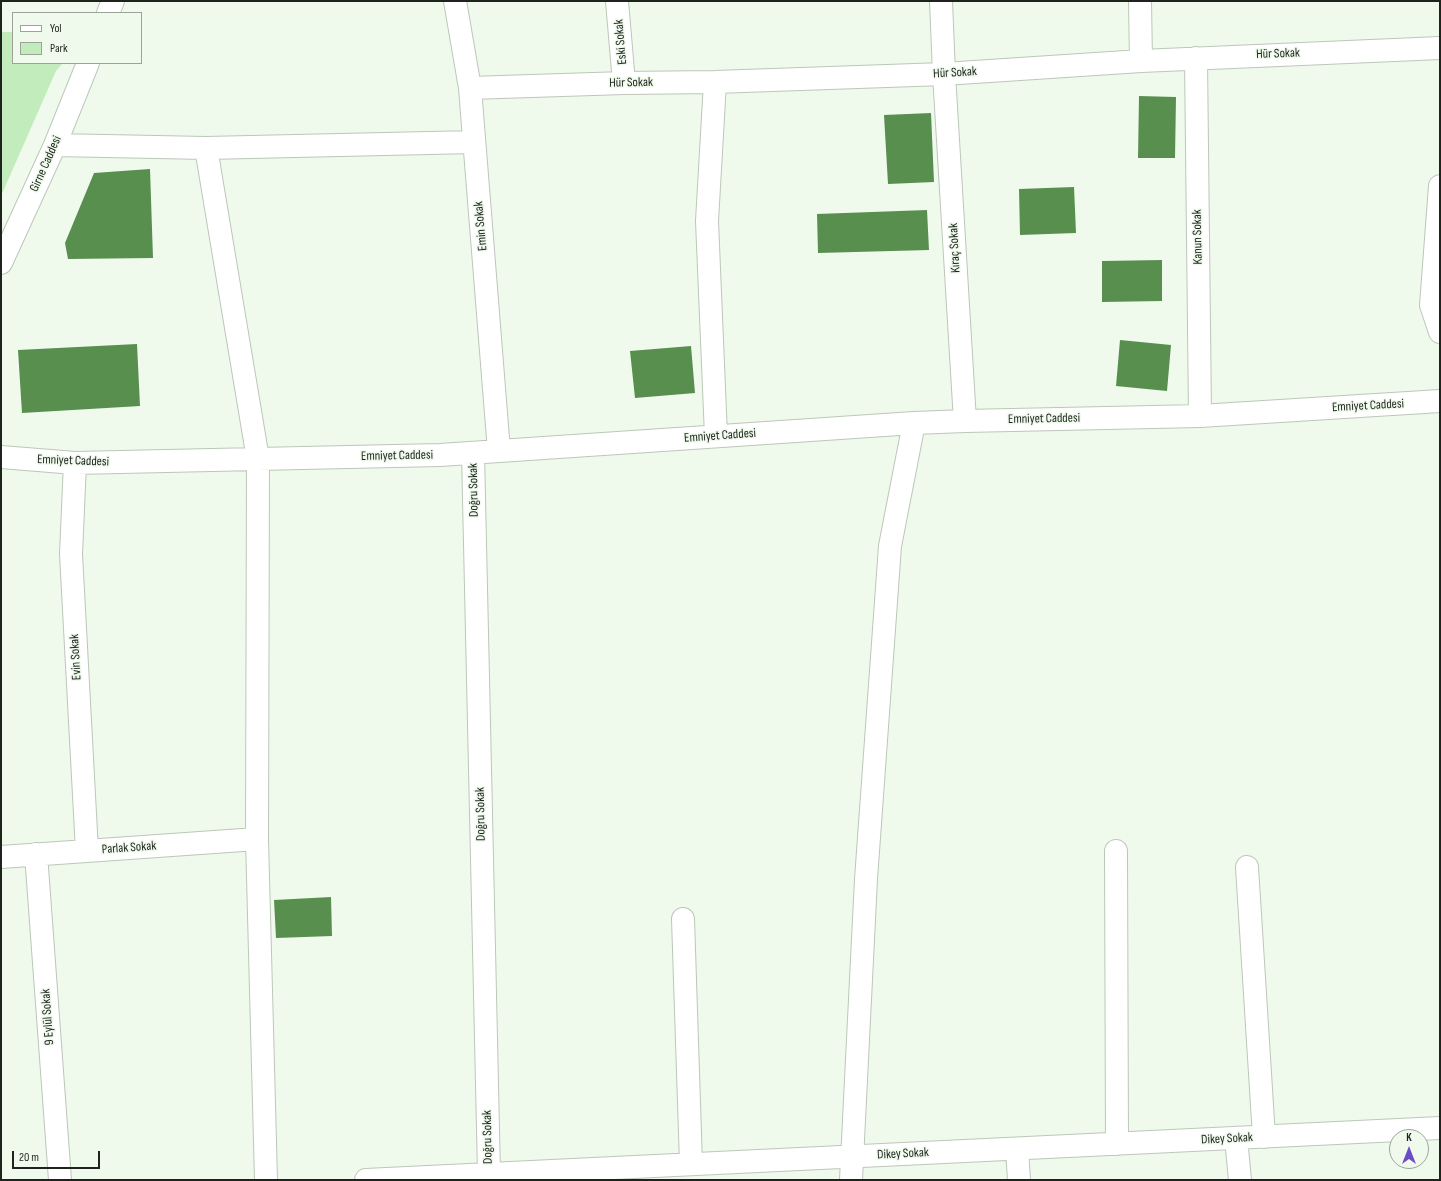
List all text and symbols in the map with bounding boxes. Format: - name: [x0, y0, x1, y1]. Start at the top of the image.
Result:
- legend: [12, 12, 142, 64]
- street label: Eski Sokak: [611, 19, 631, 65]
- text: Yol: [50, 21, 62, 36]
- text: Park: [50, 41, 68, 56]
- street label: Hür Sokak: [1256, 45, 1300, 63]
- street label: Hür Sokak: [933, 64, 977, 82]
- street label: Hür Sokak: [609, 75, 653, 91]
- street label: Girne Caddesi: [27, 134, 65, 194]
- street label: Emin Sokak: [471, 201, 491, 251]
- street label: Kanun Sokak: [1190, 209, 1206, 265]
- street label: Kıraç Sokak: [946, 223, 964, 273]
- street label: Emniyet Caddesi: [1332, 396, 1404, 416]
- street label: Emniyet Caddesi: [1008, 411, 1080, 427]
- street label: Emniyet Caddesi: [684, 426, 756, 446]
- street label: Emniyet Caddesi: [361, 448, 433, 464]
- street label: Emniyet Caddesi: [37, 452, 109, 470]
- street label: Doğru Sokak: [466, 463, 482, 517]
- street label: Evin Sokak: [67, 633, 85, 681]
- street label: Doğru Sokak: [473, 787, 489, 841]
- street label: Parlak Sokak: [101, 838, 157, 858]
- street label: 9 Eylül Sokak: [38, 988, 58, 1046]
- street label: Doğru Sokak: [480, 1110, 496, 1164]
- north arrow: [1389, 1129, 1429, 1169]
- street label: Dikey Sokak: [1201, 1130, 1253, 1148]
- text: K: [1406, 1131, 1412, 1144]
- scale bar: [14, 1143, 102, 1169]
- street label: Dikey Sokak: [877, 1145, 929, 1163]
- text: 20 m: [19, 1150, 39, 1165]

